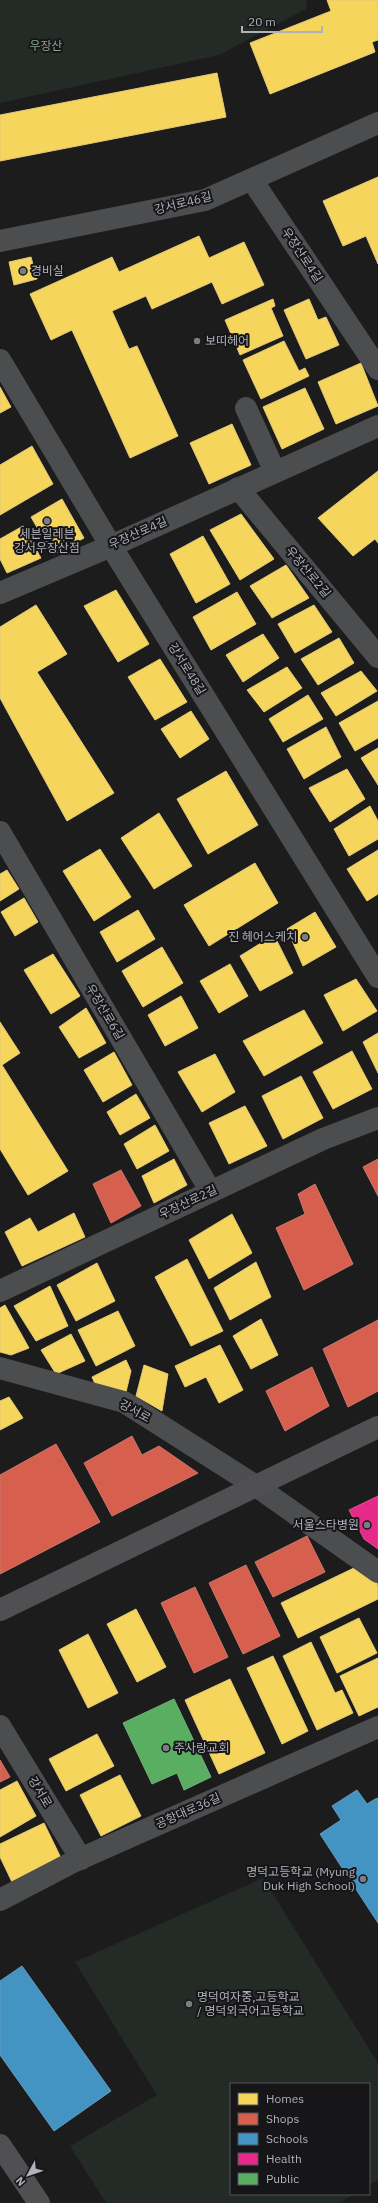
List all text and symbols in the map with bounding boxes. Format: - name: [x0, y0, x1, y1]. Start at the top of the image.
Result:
- scale bar: [242, 8, 322, 34]
- text: 20 m: [248, 14, 276, 29]
- park label: 우장산: [29, 38, 63, 53]
- street label: 강서로46길: [153, 188, 213, 217]
- street label: 우장산로4길: [279, 225, 326, 285]
- place label: 경비실: [31, 263, 64, 278]
- marker: 경비실: [18, 266, 28, 276]
- place label: 보띠헤어: [205, 333, 249, 348]
- marker: 보띠헤어: [192, 336, 202, 346]
- street label: 우장산로4길: [106, 513, 169, 552]
- marker: 세븐일레븐 강서우장산점: [42, 516, 52, 526]
- place label: 세븐일레븐 강서우장산점: [14, 526, 80, 555]
- street label: 우장산로2길: [283, 543, 334, 600]
- street label: 강서로48길: [166, 640, 209, 698]
- place label: 진 헤어스케치: [228, 929, 297, 944]
- marker: 진 헤어스케치: [300, 932, 310, 942]
- street label: 우장산로6길: [83, 981, 128, 1042]
- street label: 우장산로2길: [156, 1182, 219, 1222]
- street label: 강서로: [117, 1396, 153, 1425]
- place label: 서울스타병원: [293, 1517, 359, 1532]
- marker: 서울스타병원: [362, 1520, 372, 1530]
- place label: 주사랑교회: [174, 1740, 229, 1755]
- marker: 주사랑교회: [161, 1743, 171, 1753]
- street label: 강서로: [25, 1774, 55, 1810]
- street label: 공항대로36길: [153, 1790, 223, 1832]
- place label: 명덕고등학교 (Myung Duk High School): [246, 1864, 356, 1893]
- marker: 명덕고등학교 (Myung Duk High School): [358, 1874, 368, 1884]
- place label: 명덕여자중,고등학교 / 명덕외국어고등학교: [197, 1989, 304, 2018]
- marker: 명덕여자중,고등학교 / 명덕외국어고등학교: [184, 1999, 194, 2009]
- legend: [230, 2083, 370, 2195]
- text: Homes: [266, 2091, 304, 2106]
- text: Shops: [266, 2111, 299, 2126]
- text: Schools: [266, 2131, 309, 2146]
- text: Health: [266, 2151, 302, 2166]
- north arrow: [8, 2155, 48, 2195]
- text: Public: [266, 2171, 299, 2186]
- text: N: [12, 2174, 28, 2189]

